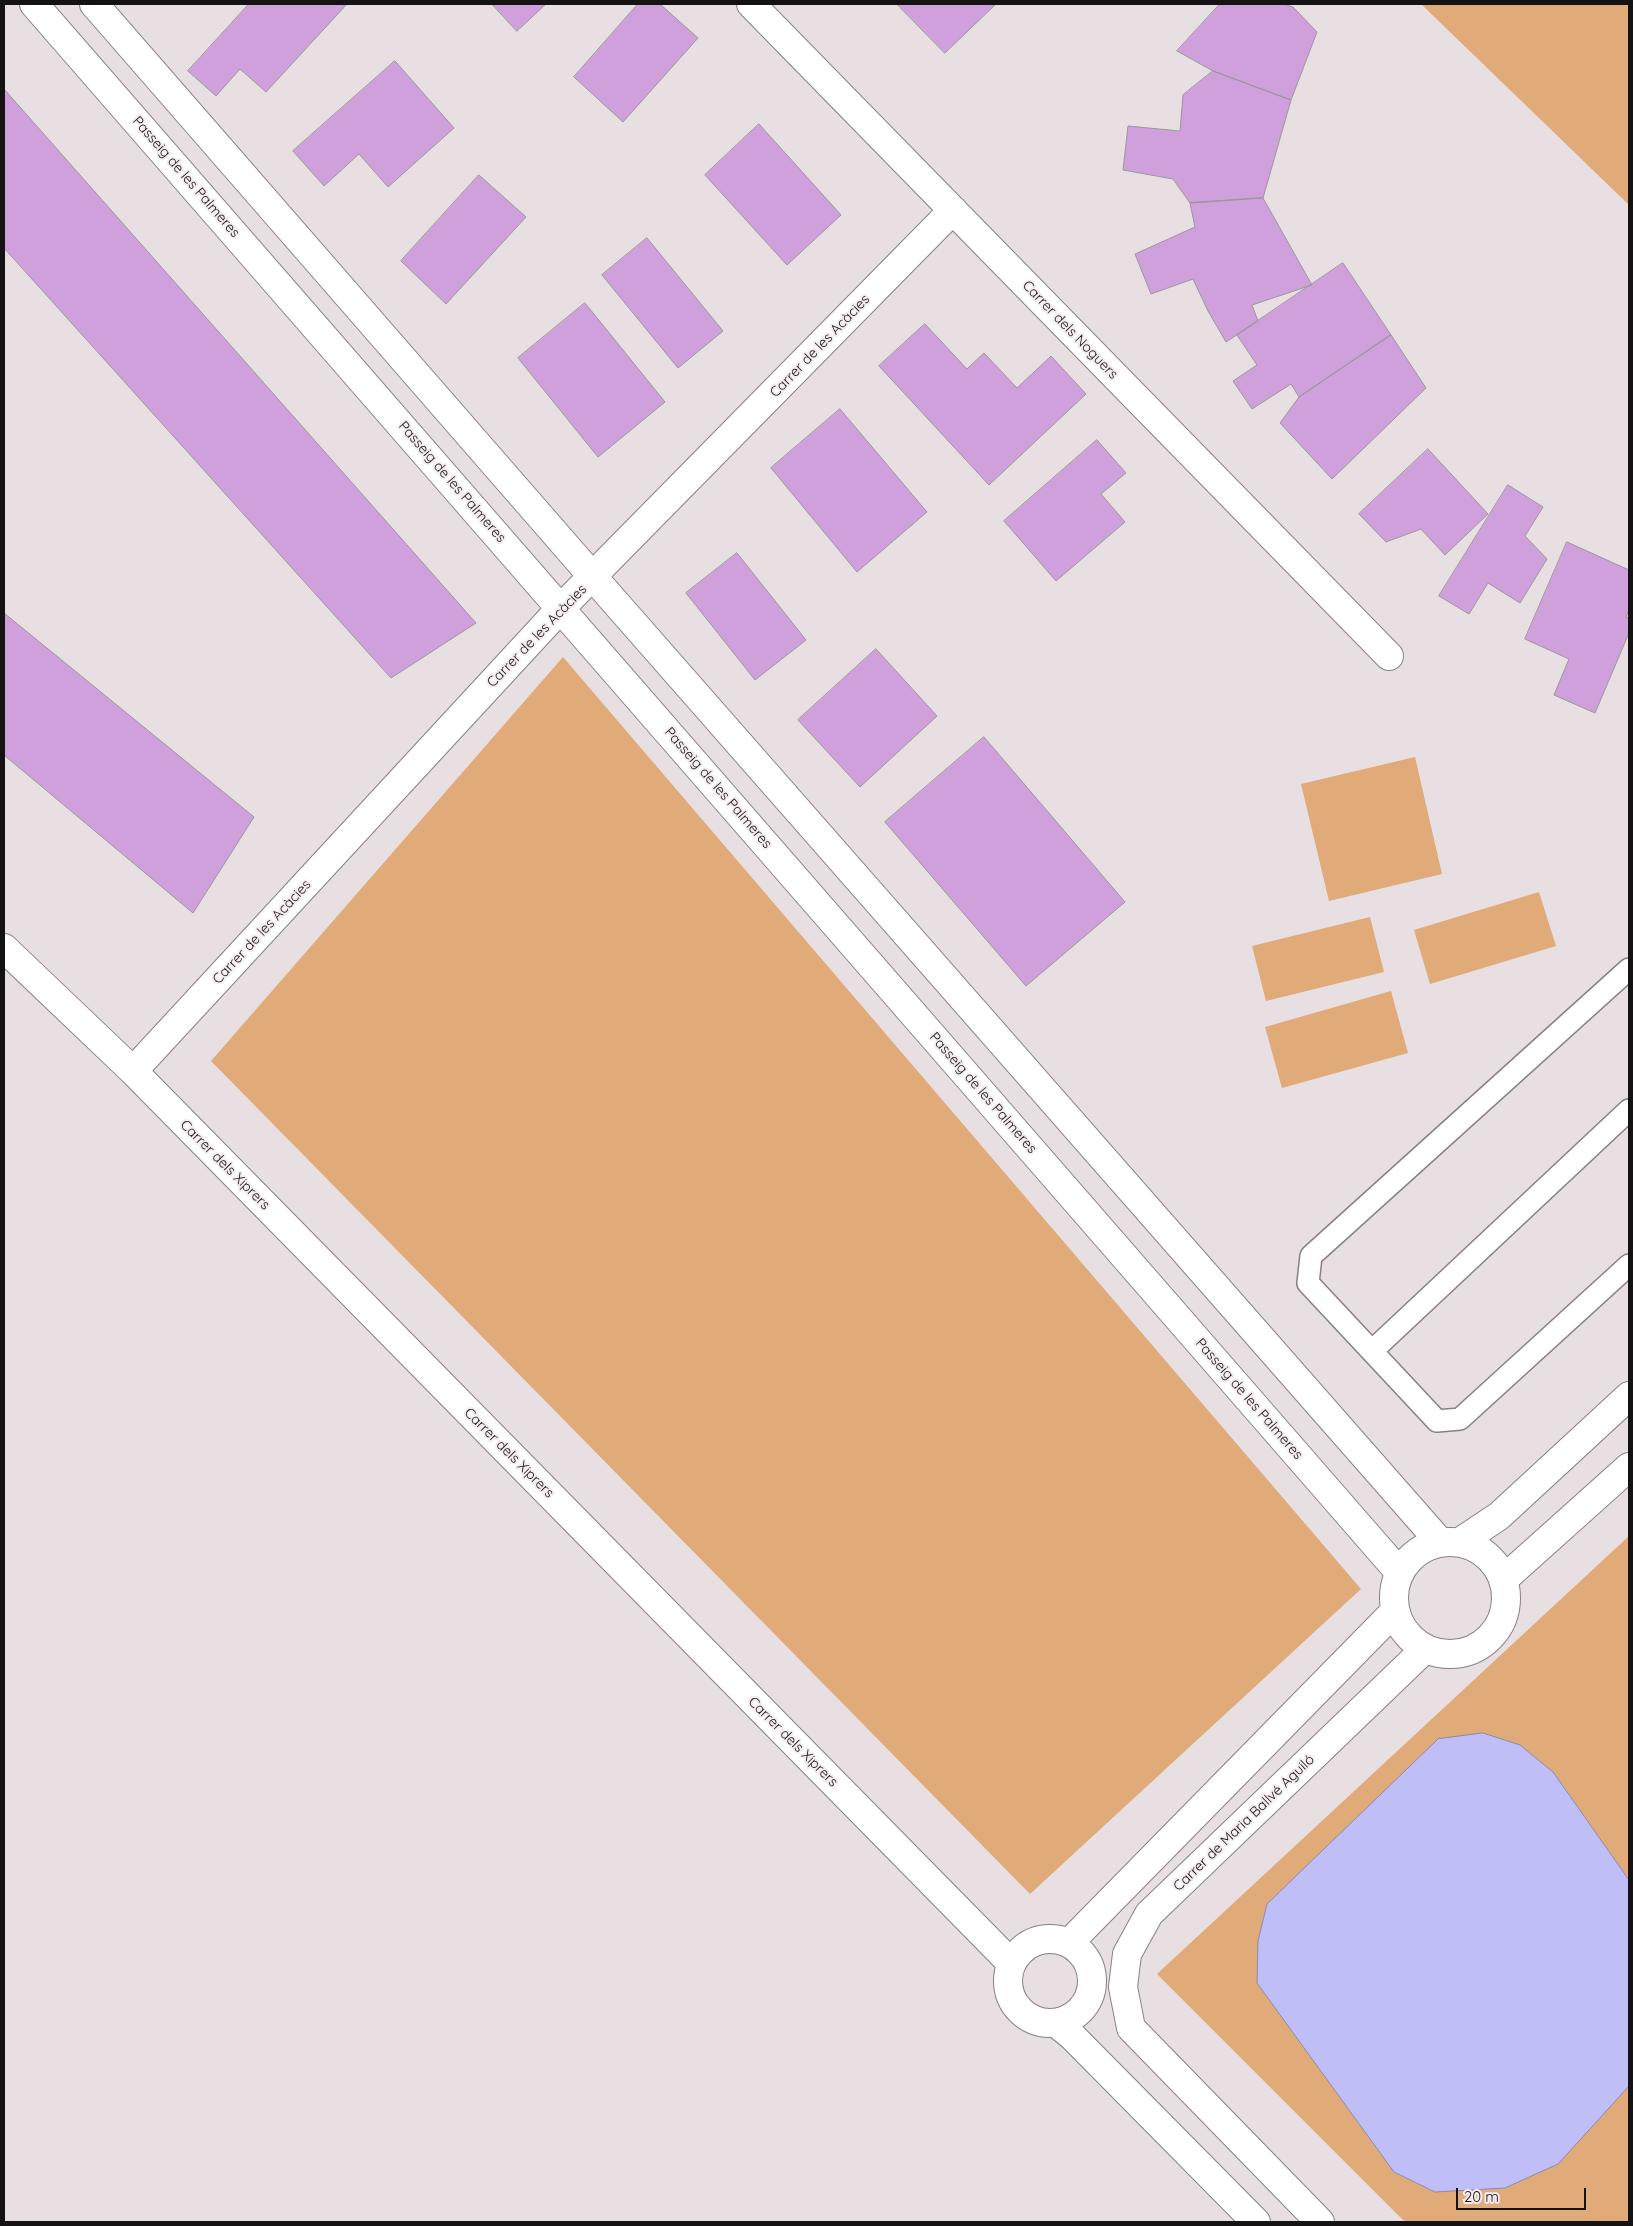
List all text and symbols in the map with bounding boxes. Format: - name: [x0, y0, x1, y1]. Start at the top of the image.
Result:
- street label: Passeig de les Palmeres: [129, 113, 243, 241]
- street label: Carrer dels Noguers: [1019, 277, 1121, 383]
- street label: Carrer de les Acàcies: [767, 291, 873, 401]
- street label: Passeig de les Palmeres: [395, 418, 509, 546]
- street label: Carrer de les Acàcies: [484, 581, 590, 691]
- street label: Passeig de les Palmeres: [661, 724, 775, 852]
- street label: Carrer de les Acàcies: [209, 876, 315, 988]
- street label: Passeig de les Palmeres: [926, 1029, 1040, 1157]
- street label: Carrer dels Xiprers: [177, 1117, 273, 1213]
- street label: Passeig de les Palmeres: [1192, 1335, 1306, 1463]
- street label: Carrer dels Xiprers: [461, 1405, 557, 1501]
- street label: Carrer dels Xiprers: [745, 1694, 841, 1790]
- street label: Carrer de Maria Ballvé Aguiló: [1170, 1751, 1318, 1895]
- scale bar: [1458, 2178, 1588, 2210]
- text: 20 m: [1464, 2187, 1499, 2206]

